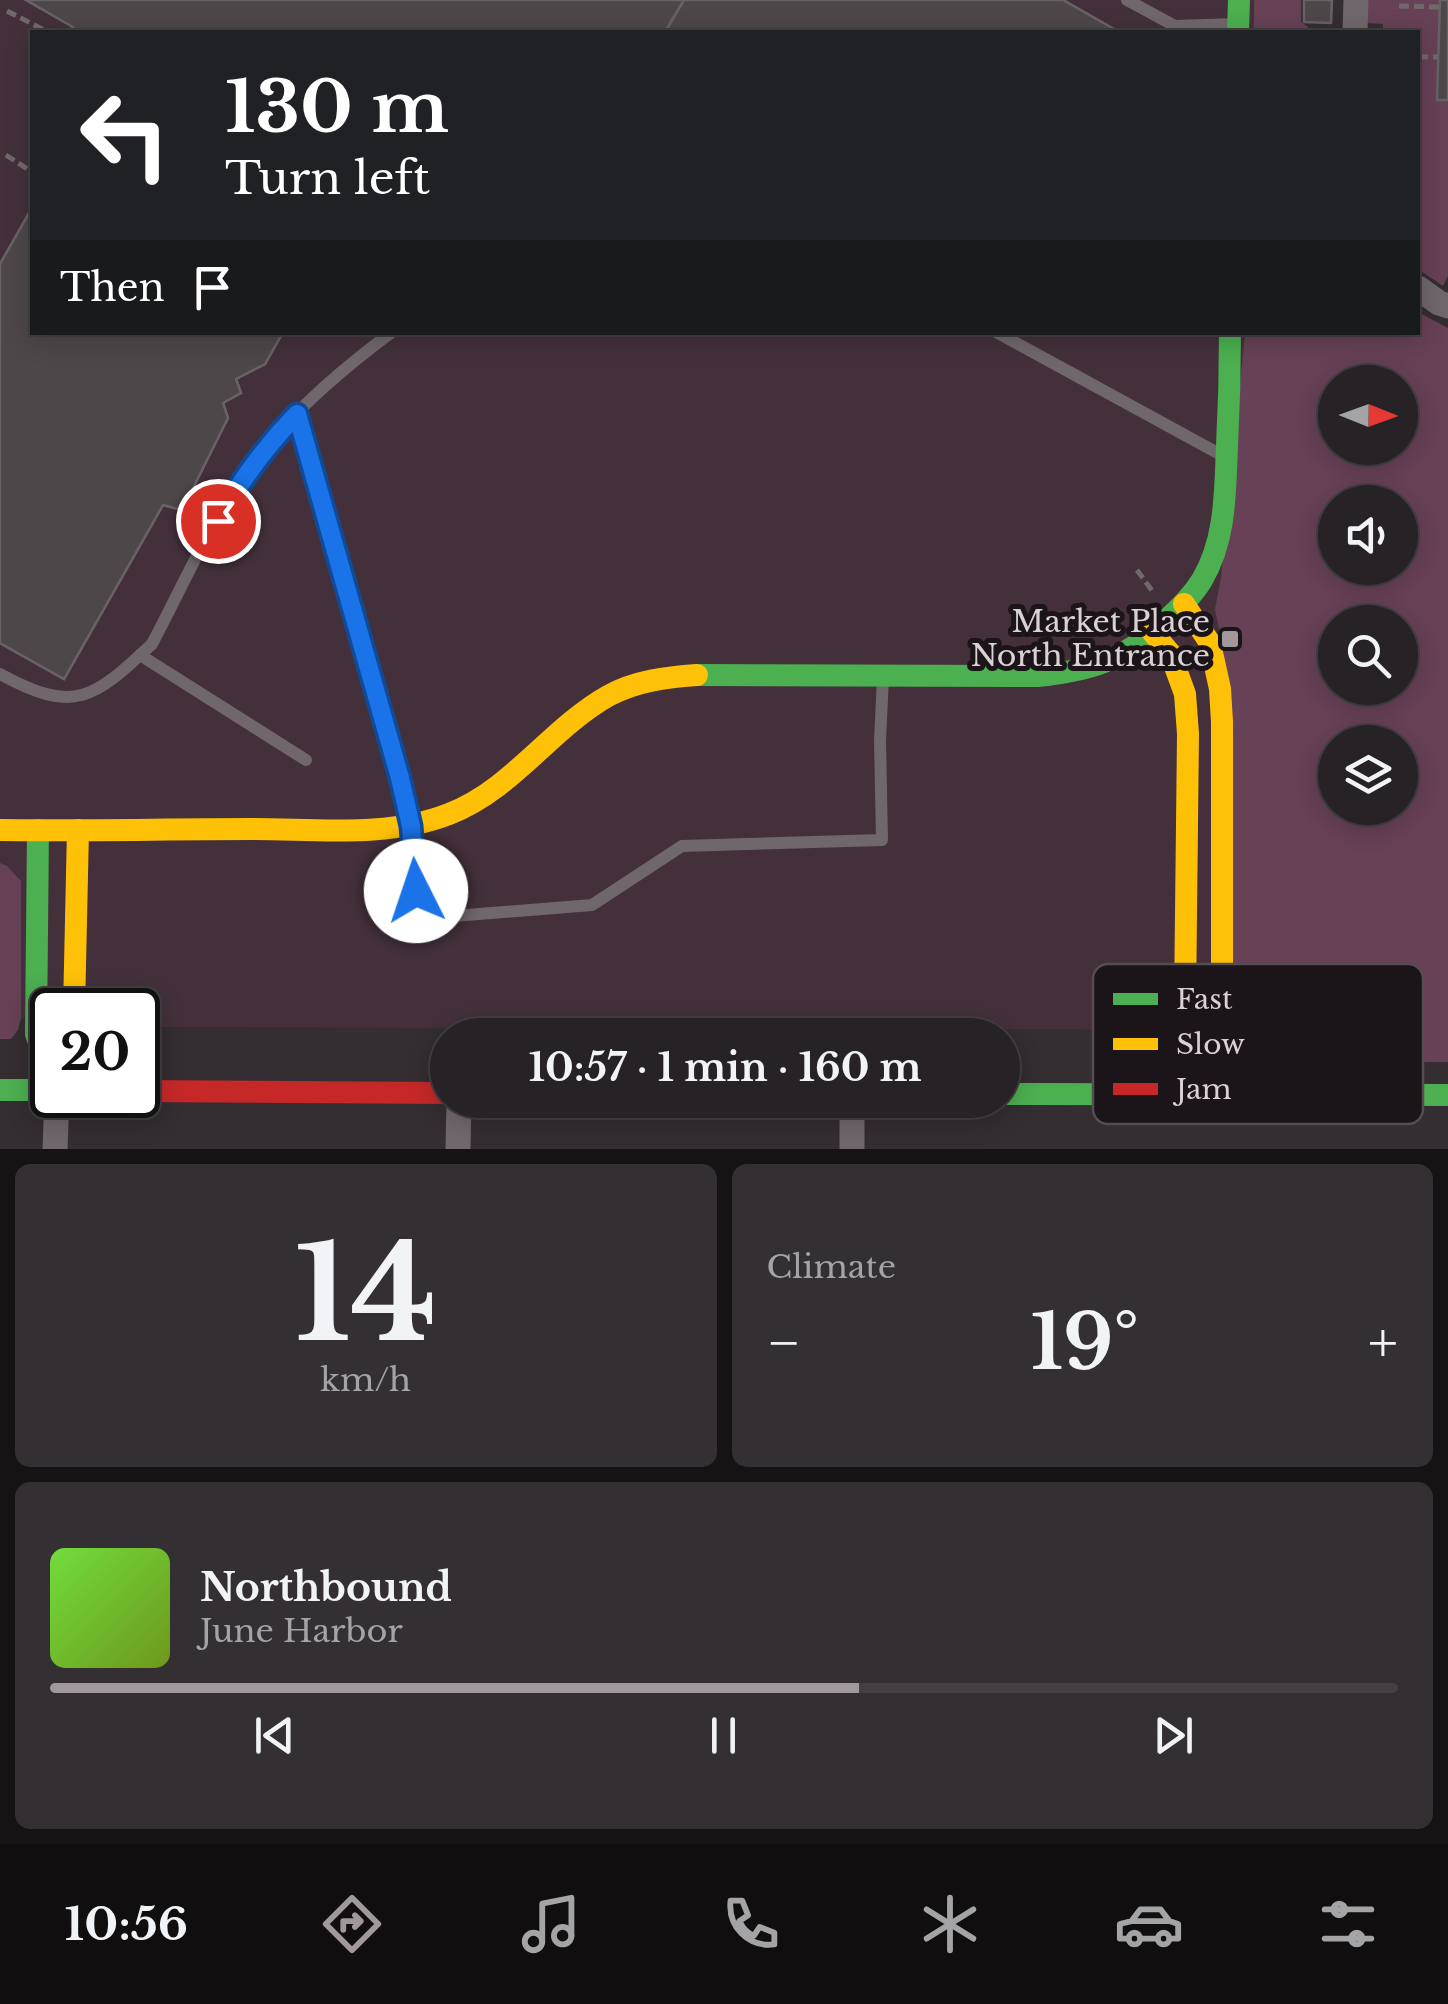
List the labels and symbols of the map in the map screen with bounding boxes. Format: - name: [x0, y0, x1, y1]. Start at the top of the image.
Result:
- north arrow: [1318, 365, 1418, 465]
- pin: [176, 479, 261, 564]
- place label: Market Place North Entrance: [971, 603, 1210, 674]
- marker: Market Place North Entrance: [1219, 628, 1241, 650]
- position arrow: [364, 839, 468, 943]
- legend: [1093, 964, 1423, 1124]
- text: Fast: [1176, 982, 1233, 1017]
- speed limit sign: 20: [30, 988, 160, 1118]
- text: Slow: [1176, 1027, 1245, 1062]
- text: Jam: [1172, 1072, 1232, 1107]

